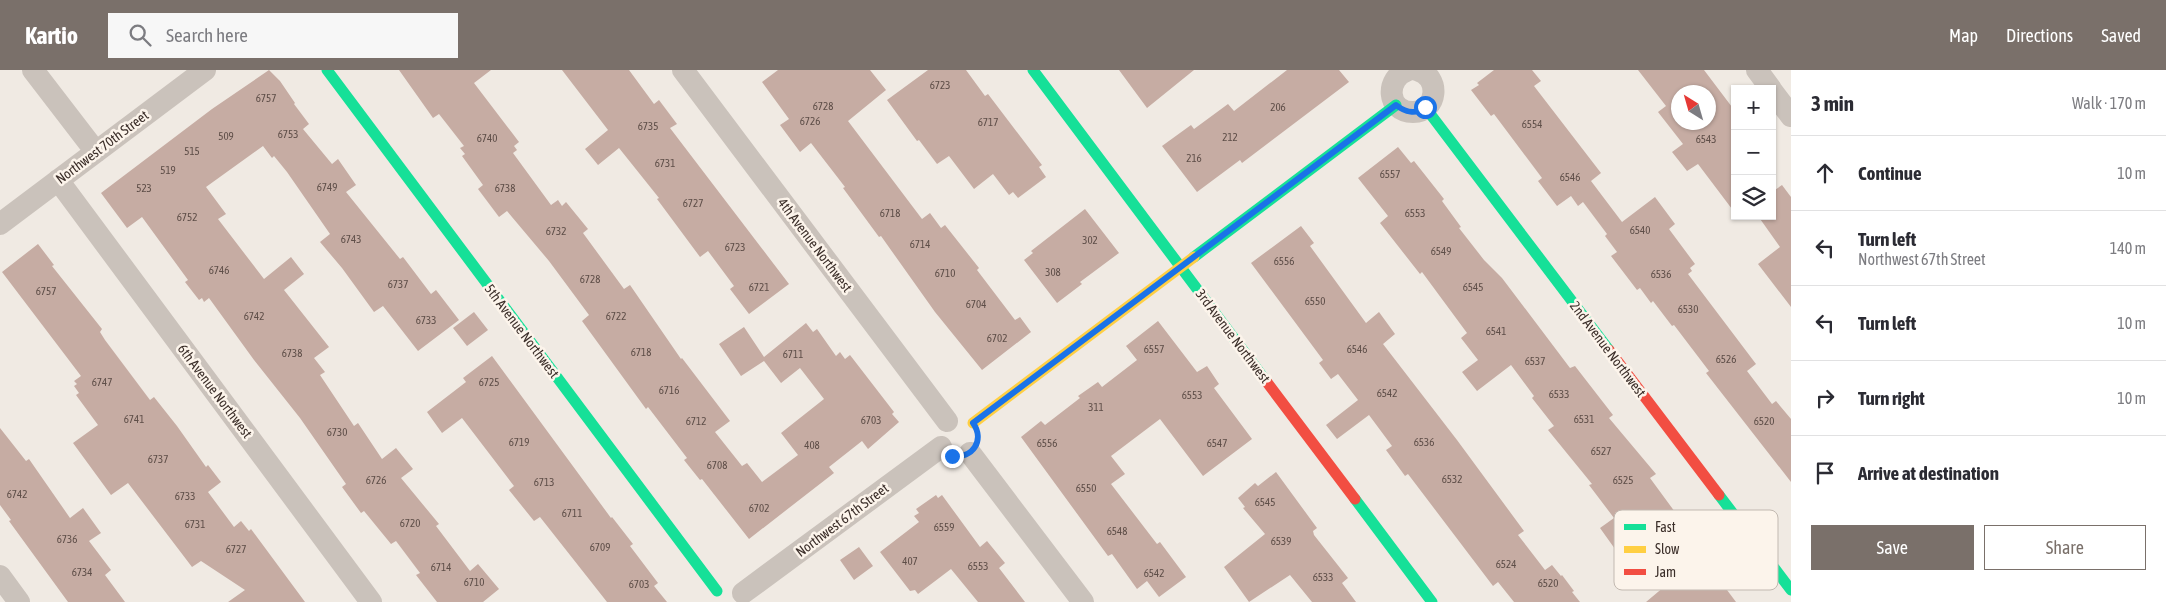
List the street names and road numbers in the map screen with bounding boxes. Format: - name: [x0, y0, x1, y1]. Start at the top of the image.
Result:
- street label: Northwest 70th Street: [53, 107, 151, 187]
- street label: 4th Avenue Northwest: [775, 195, 855, 295]
- street label: 5th Avenue Northwest: [482, 281, 562, 381]
- street label: 3rd Avenue Northwest: [1193, 286, 1273, 386]
- street label: 2nd Avenue Northwest: [1567, 298, 1649, 400]
- street label: 6th Avenue Northwest: [175, 341, 255, 441]
- street label: Northwest 67th Street: [793, 480, 891, 560]

